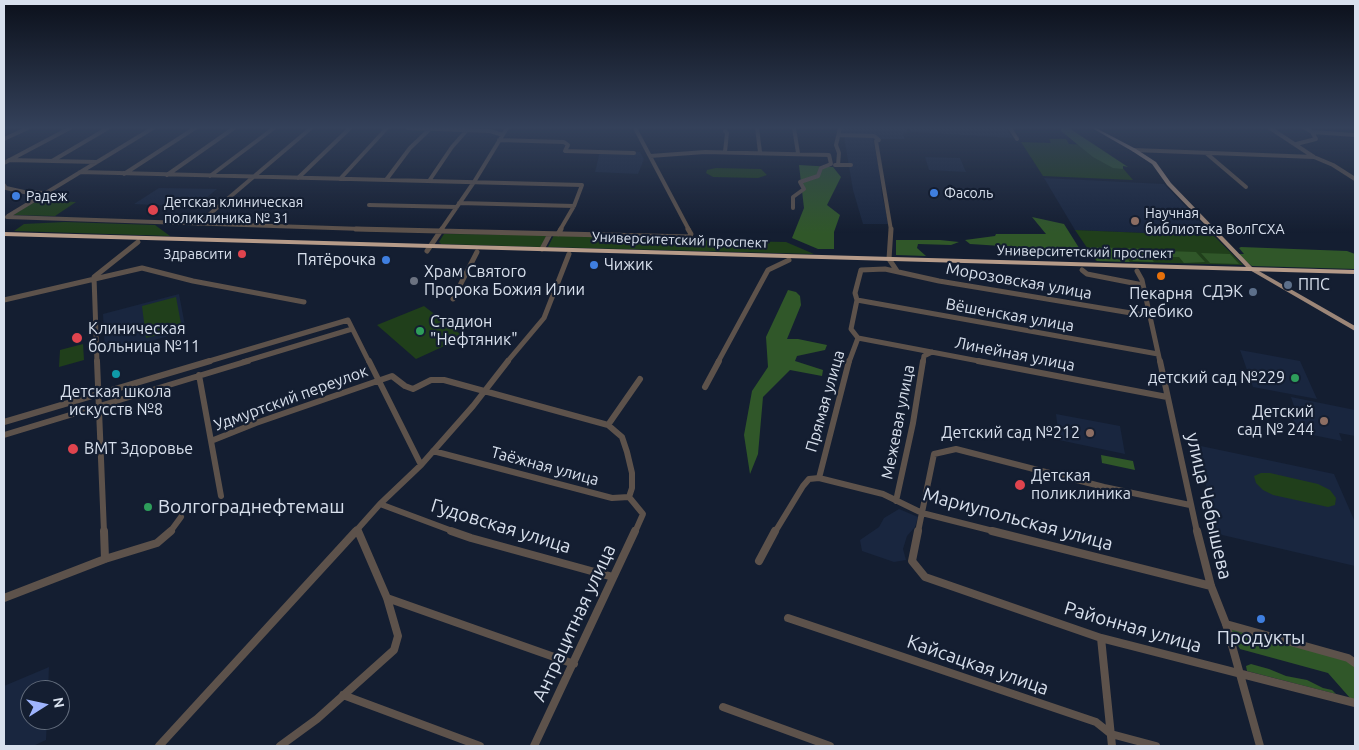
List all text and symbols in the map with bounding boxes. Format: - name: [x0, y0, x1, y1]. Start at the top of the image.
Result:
- place label: Фасоль: [944, 185, 993, 201]
- marker: Фасоль: [928, 187, 940, 199]
- place label: Радеж: [26, 188, 68, 204]
- marker: Радеж: [10, 190, 22, 202]
- place label: Детская клиническая поликлиника № 31: [164, 194, 303, 226]
- marker: Детская клиническая поликлиника № 31: [146, 203, 160, 217]
- place label: Научная библиотека ВолГСХА: [1145, 205, 1285, 238]
- marker: Научная библиотека ВолГСХА: [1129, 215, 1141, 227]
- street label: Университетский проспект: [592, 229, 768, 251]
- street label: Университетский проспект: [997, 242, 1173, 262]
- place label: Здравсити: [164, 246, 232, 262]
- marker: Здравсити: [236, 248, 248, 260]
- place label: Пятёрочка: [297, 250, 376, 270]
- marker: Пятёрочка: [380, 254, 392, 266]
- place label: Чижик: [604, 255, 653, 275]
- marker: Чижик: [588, 259, 600, 271]
- street label: Морозовская улица: [945, 259, 1093, 303]
- place label: Храм Святого Пророка Божия Илии: [424, 262, 585, 300]
- marker: Пекарня Хлебико: [1155, 270, 1167, 282]
- marker: Храм Святого Пророка Божия Илии: [408, 275, 420, 287]
- place label: ППС: [1298, 275, 1330, 295]
- marker: ППС: [1282, 279, 1294, 291]
- place label: СДЭК: [1202, 282, 1243, 302]
- place label: Пекарня Хлебико: [1129, 284, 1193, 322]
- marker: СДЭК: [1247, 286, 1259, 298]
- street label: Вёшенская улица: [944, 294, 1076, 336]
- place label: Стадион "Нефтяник": [430, 312, 518, 350]
- place label: Клиническая больница №11: [88, 319, 200, 357]
- marker: Стадион "Нефтяник": [414, 325, 426, 337]
- marker: Клиническая больница №11: [70, 331, 84, 345]
- street label: Линейная улица: [953, 333, 1077, 375]
- street label: Прямая улица: [801, 348, 849, 454]
- street label: Удмуртский переулок: [211, 361, 371, 435]
- street label: Межевая улица: [877, 363, 919, 481]
- marker: Детская школа искусств №8: [110, 368, 122, 380]
- place label: детский сад №229: [1148, 368, 1285, 388]
- marker: детский сад №229: [1289, 372, 1301, 384]
- place label: Детская школа искусств №8: [60, 382, 172, 420]
- place label: Детский сад № 244: [1237, 402, 1314, 440]
- marker: Детский сад № 244: [1318, 415, 1330, 427]
- place label: Детский сад №212: [941, 423, 1080, 443]
- marker: Детский сад №212: [1084, 427, 1096, 439]
- street label: улица Чебышева: [1181, 430, 1237, 582]
- place label: ВМТ Здоровье: [84, 439, 193, 459]
- marker: ВМТ Здоровье: [66, 442, 80, 456]
- street label: Таёжная улица: [489, 442, 601, 490]
- place label: Детская поликлиника: [1031, 466, 1131, 504]
- marker: Детская поликлиника: [1013, 478, 1027, 492]
- street label: Мариупольская улица: [921, 483, 1115, 555]
- street label: Гудовская улица: [428, 494, 574, 558]
- place label: Волгограднефтемаш: [158, 496, 345, 518]
- marker: Волгограднефтемаш: [142, 501, 154, 513]
- street label: Антрацитная улица: [528, 541, 620, 705]
- street label: Районная улица: [1062, 596, 1204, 658]
- marker: Продукты: [1255, 613, 1267, 625]
- place label: Продукты: [1217, 627, 1305, 649]
- street label: Кайсацкая улица: [904, 630, 1052, 700]
- north arrow: [20, 680, 70, 730]
- text: N: [50, 696, 68, 709]

